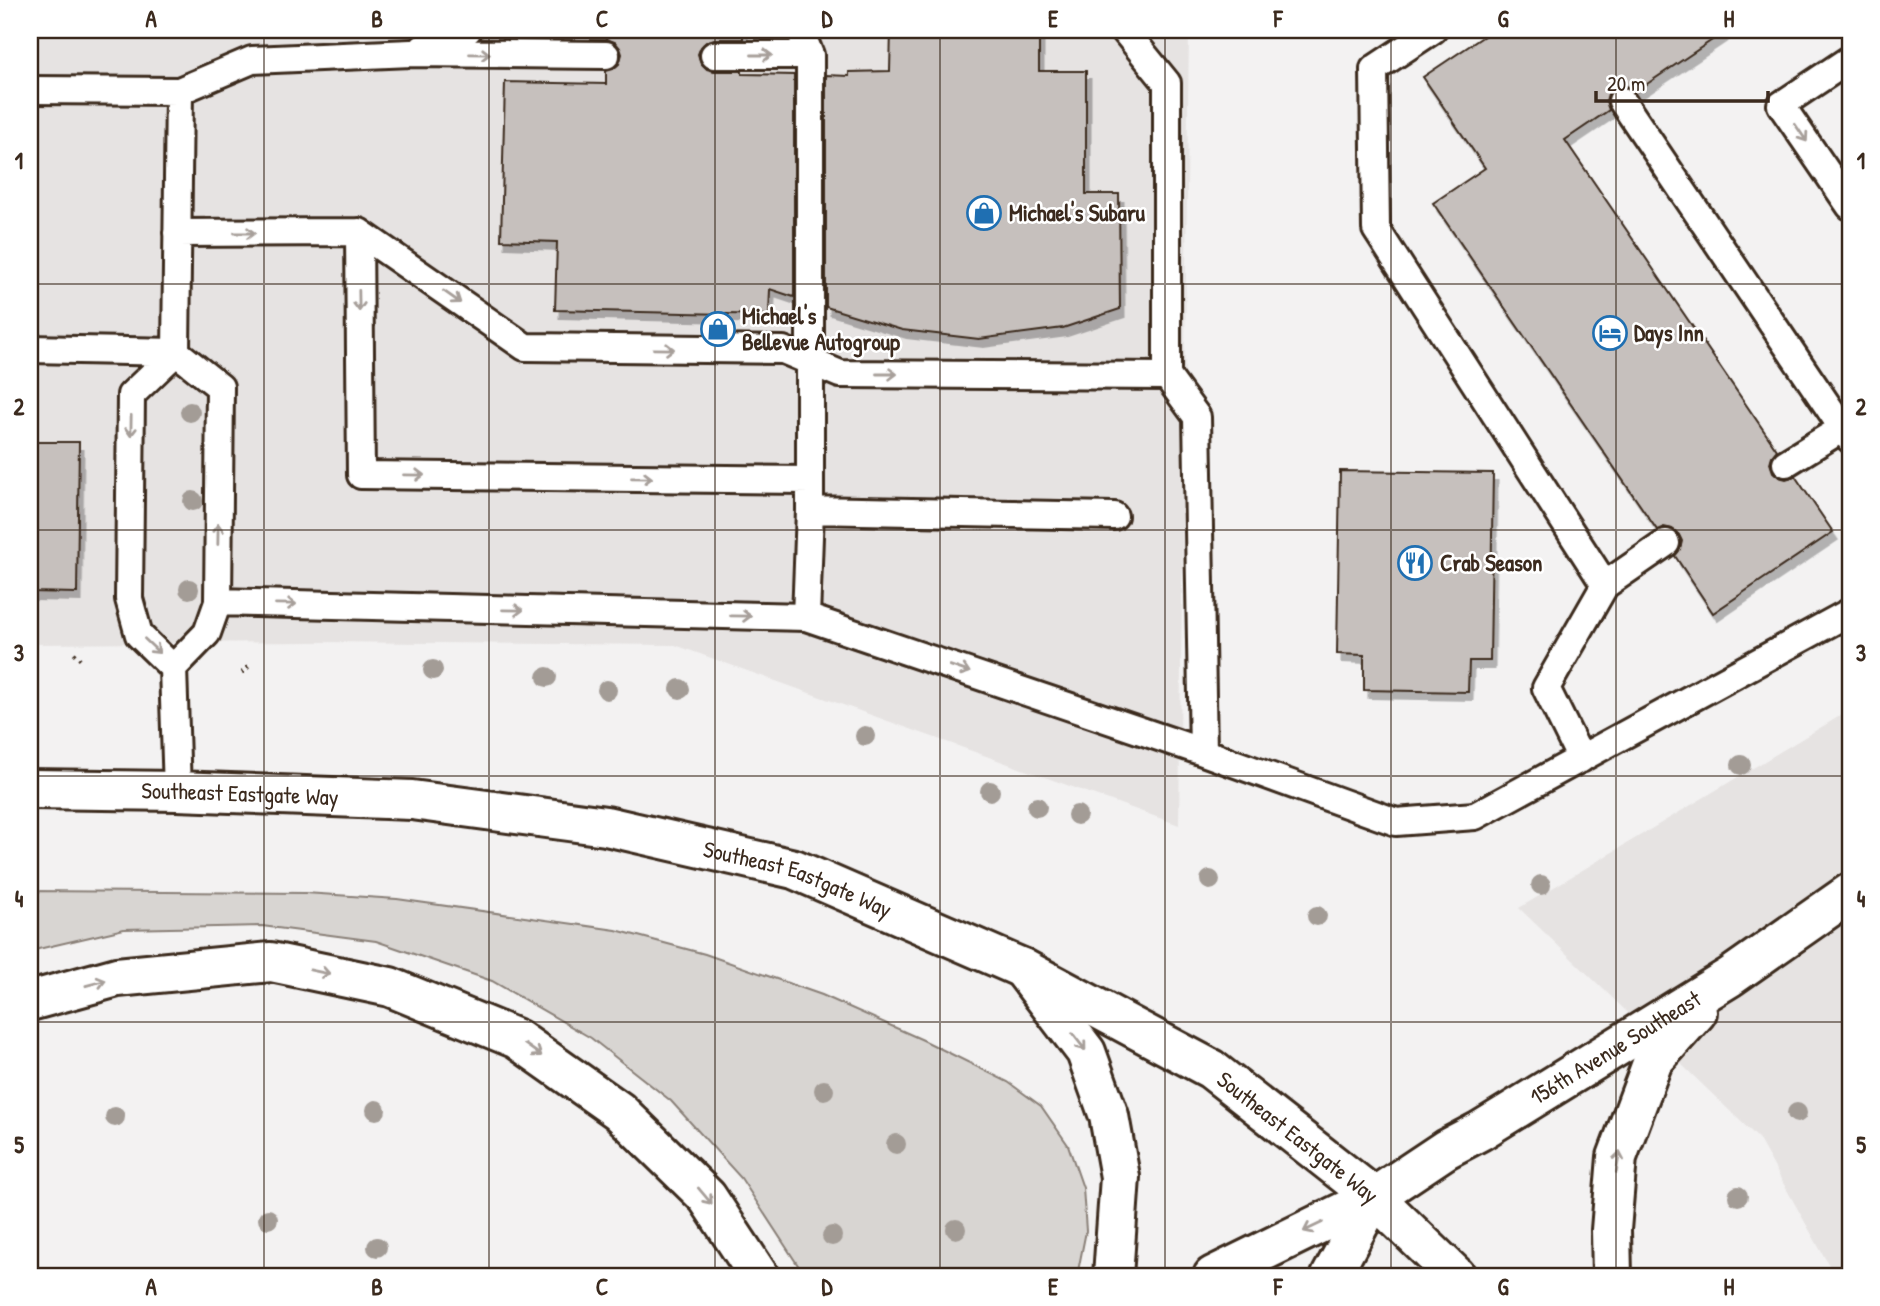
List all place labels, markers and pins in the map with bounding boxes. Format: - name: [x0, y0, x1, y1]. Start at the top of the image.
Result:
- shop icon: Michael's Subaru: [965, 194, 1003, 232]
- place label: Michael's Subaru: [1009, 197, 1146, 228]
- place label: Michael's Bellevue Autogroup: [742, 300, 900, 358]
- shop icon: Michael's Bellevue Autogroup: [699, 310, 737, 348]
- hotel icon: Days Inn: [1591, 314, 1629, 352]
- place label: Days Inn: [1634, 317, 1704, 349]
- restaurant icon: Crab Season: [1396, 544, 1434, 582]
- place label: Crab Season: [1440, 547, 1543, 578]

